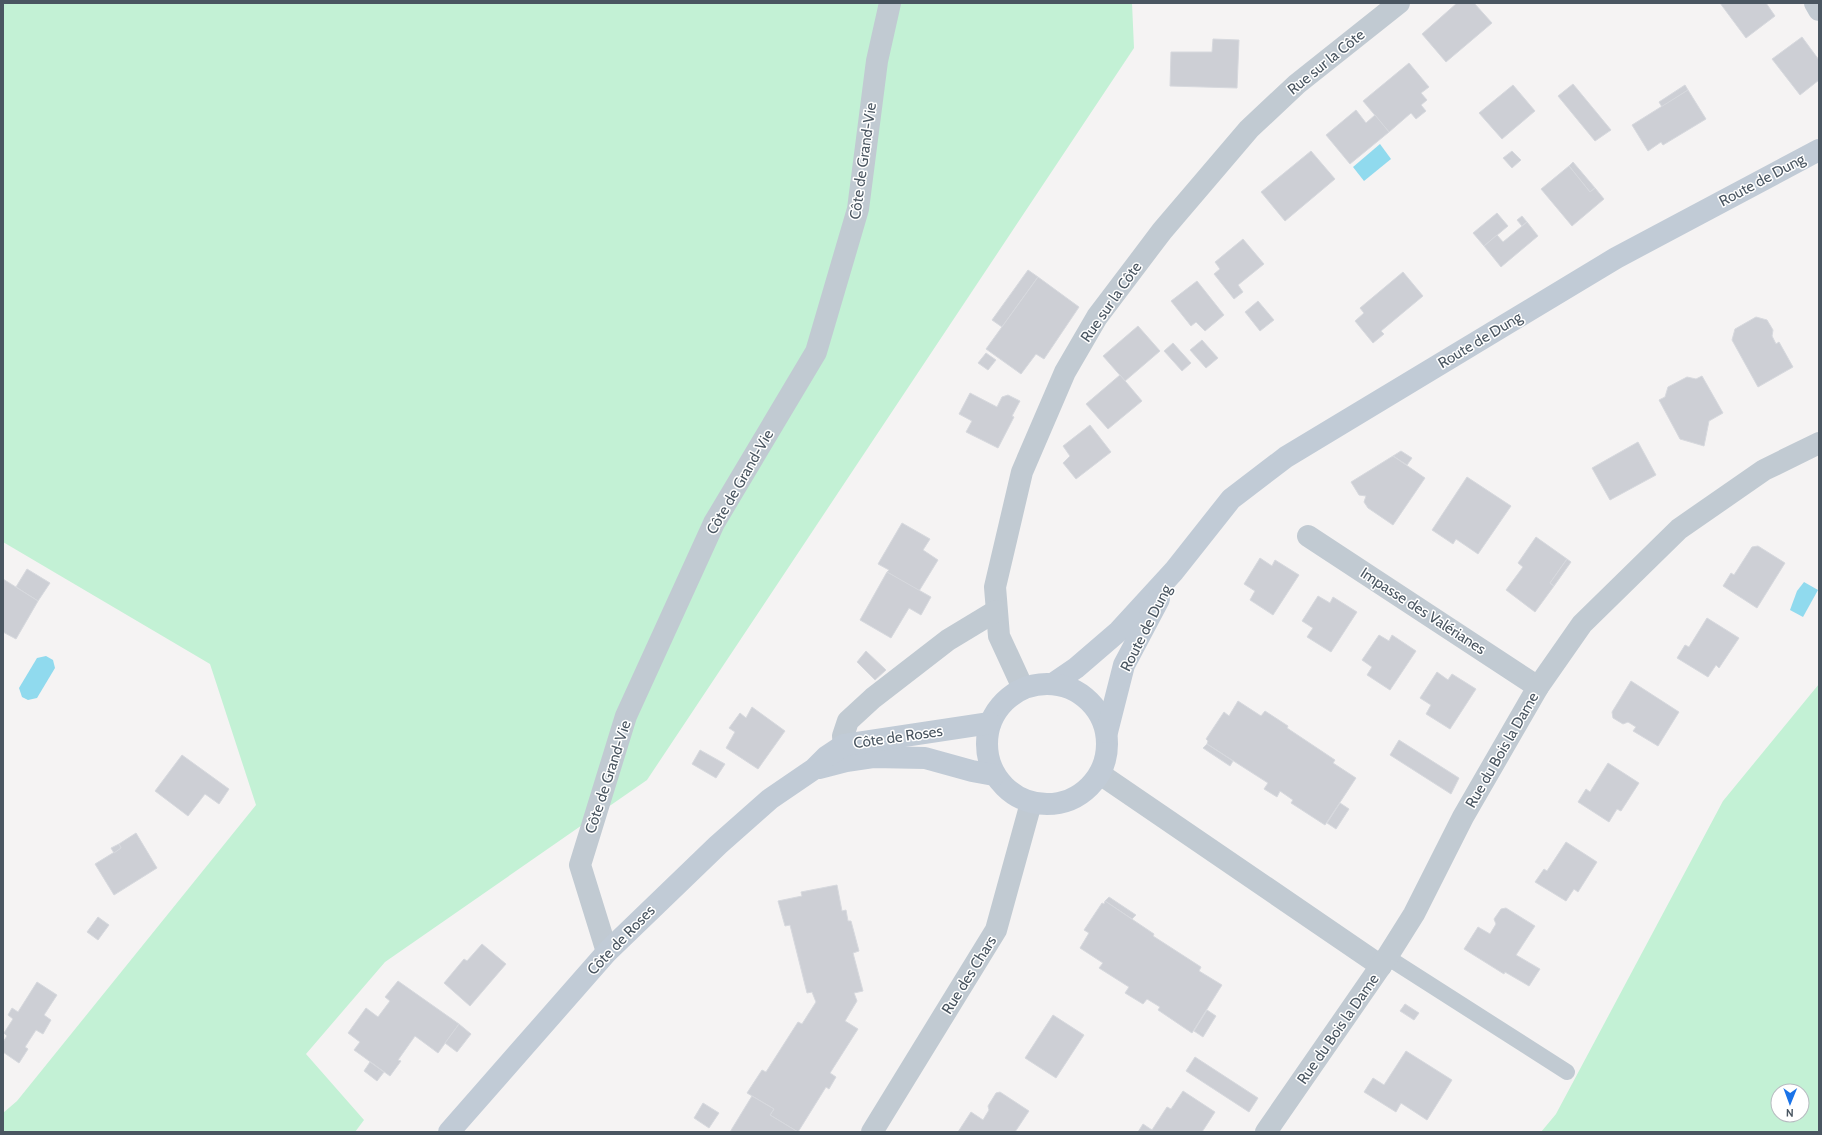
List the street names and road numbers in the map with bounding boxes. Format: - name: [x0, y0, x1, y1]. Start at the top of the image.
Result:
- street label: Rue sur la Côte: [1284, 25, 1368, 99]
- street label: Côte de Grand-Vie: [846, 101, 880, 221]
- street label: Route de Dung: [1716, 150, 1809, 210]
- street label: Rue sur la Côte: [1077, 258, 1145, 346]
- street label: Route de Dung: [1435, 308, 1526, 372]
- street label: Côte de Grand-Vie: [703, 426, 777, 538]
- street label: Impasse des Valérianes: [1357, 564, 1489, 658]
- street label: Route de Dung: [1116, 581, 1176, 674]
- street label: Rue du Bois la Dame: [1462, 689, 1543, 811]
- street label: Côte de Grand-Vie: [581, 718, 635, 836]
- street label: Côte de Roses: [852, 722, 944, 752]
- street label: Côte de Roses: [583, 901, 659, 979]
- street label: Rue des Chars: [938, 933, 1000, 1017]
- street label: Rue du Bois la Dame: [1293, 970, 1383, 1088]

